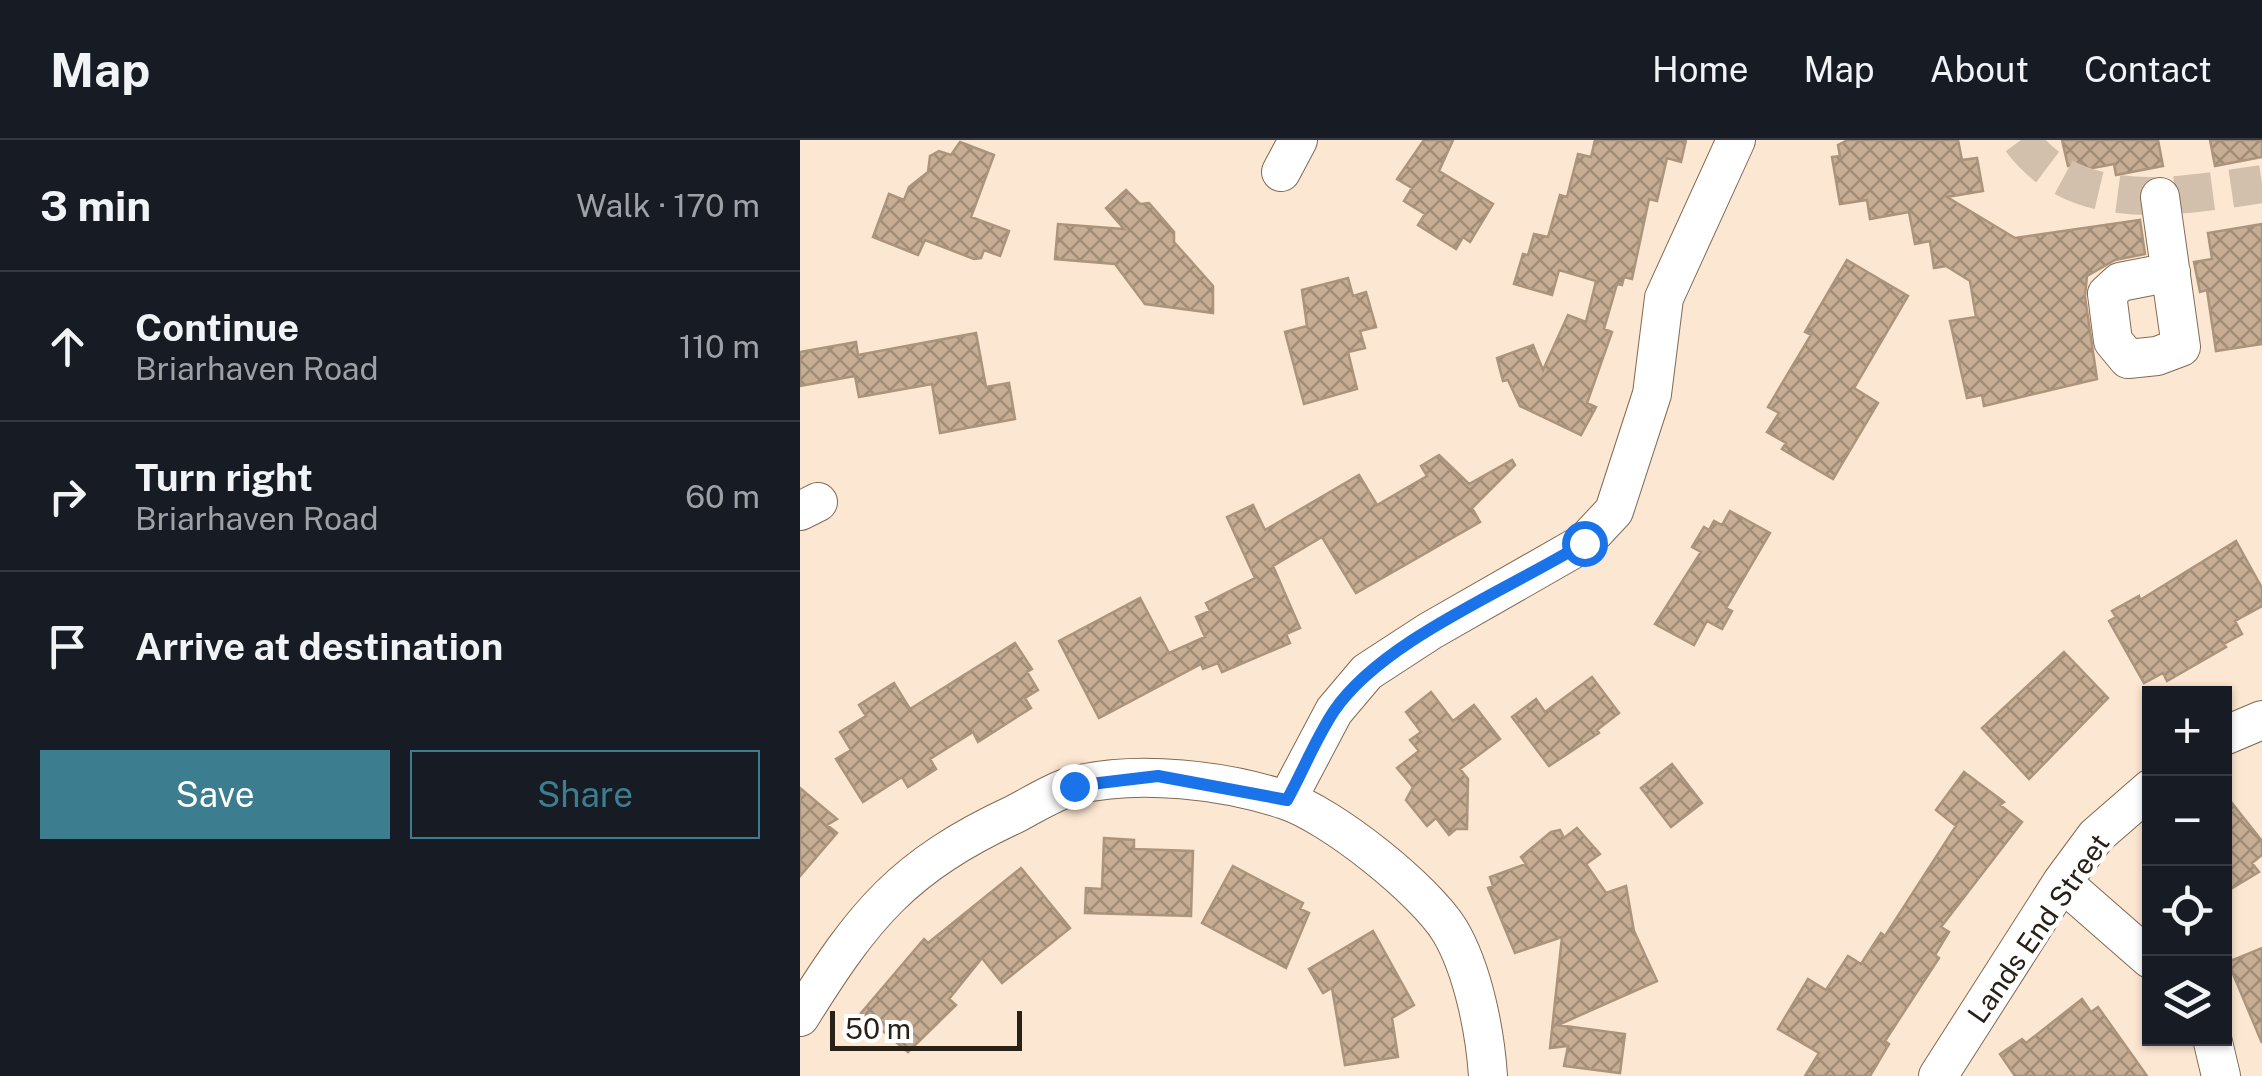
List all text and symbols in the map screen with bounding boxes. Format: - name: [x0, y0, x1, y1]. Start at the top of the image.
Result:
- text: Map: [50, 41, 150, 98]
- text: Home: [1652, 49, 1749, 90]
- text: Map: [1804, 49, 1875, 90]
- text: About: [1930, 49, 2029, 90]
- text: Contact: [2084, 49, 2212, 90]
- text: 3 min: [40, 181, 151, 230]
- text: Walk · 170 m: [576, 187, 760, 224]
- text: Continue: [135, 305, 299, 350]
- icon: ahead: [40, 319, 95, 374]
- text: 110 m: [679, 328, 760, 365]
- text: Briarhaven Road: [135, 350, 379, 387]
- text: Turn right: [135, 455, 313, 500]
- icon: right: [40, 469, 95, 524]
- text: 60 m: [685, 478, 760, 515]
- text: Briarhaven Road: [135, 500, 379, 537]
- route start: [1562, 521, 1608, 567]
- icon: arrive: [40, 619, 95, 674]
- text: Arrive at destination: [135, 624, 503, 669]
- map controls: [2142, 686, 2232, 1046]
- button: +: [2142, 686, 2232, 776]
- button: Save: [40, 750, 390, 839]
- button: Share: [410, 750, 760, 839]
- route end: [1052, 764, 1098, 810]
- button: −: [2142, 776, 2232, 866]
- street label: Lands End Street: [1960, 827, 2116, 1029]
- button: locate: [2142, 866, 2232, 956]
- button: layers: [2142, 956, 2232, 1046]
- scale bar: [830, 1006, 1022, 1050]
- text: 50 m: [845, 1012, 911, 1045]

